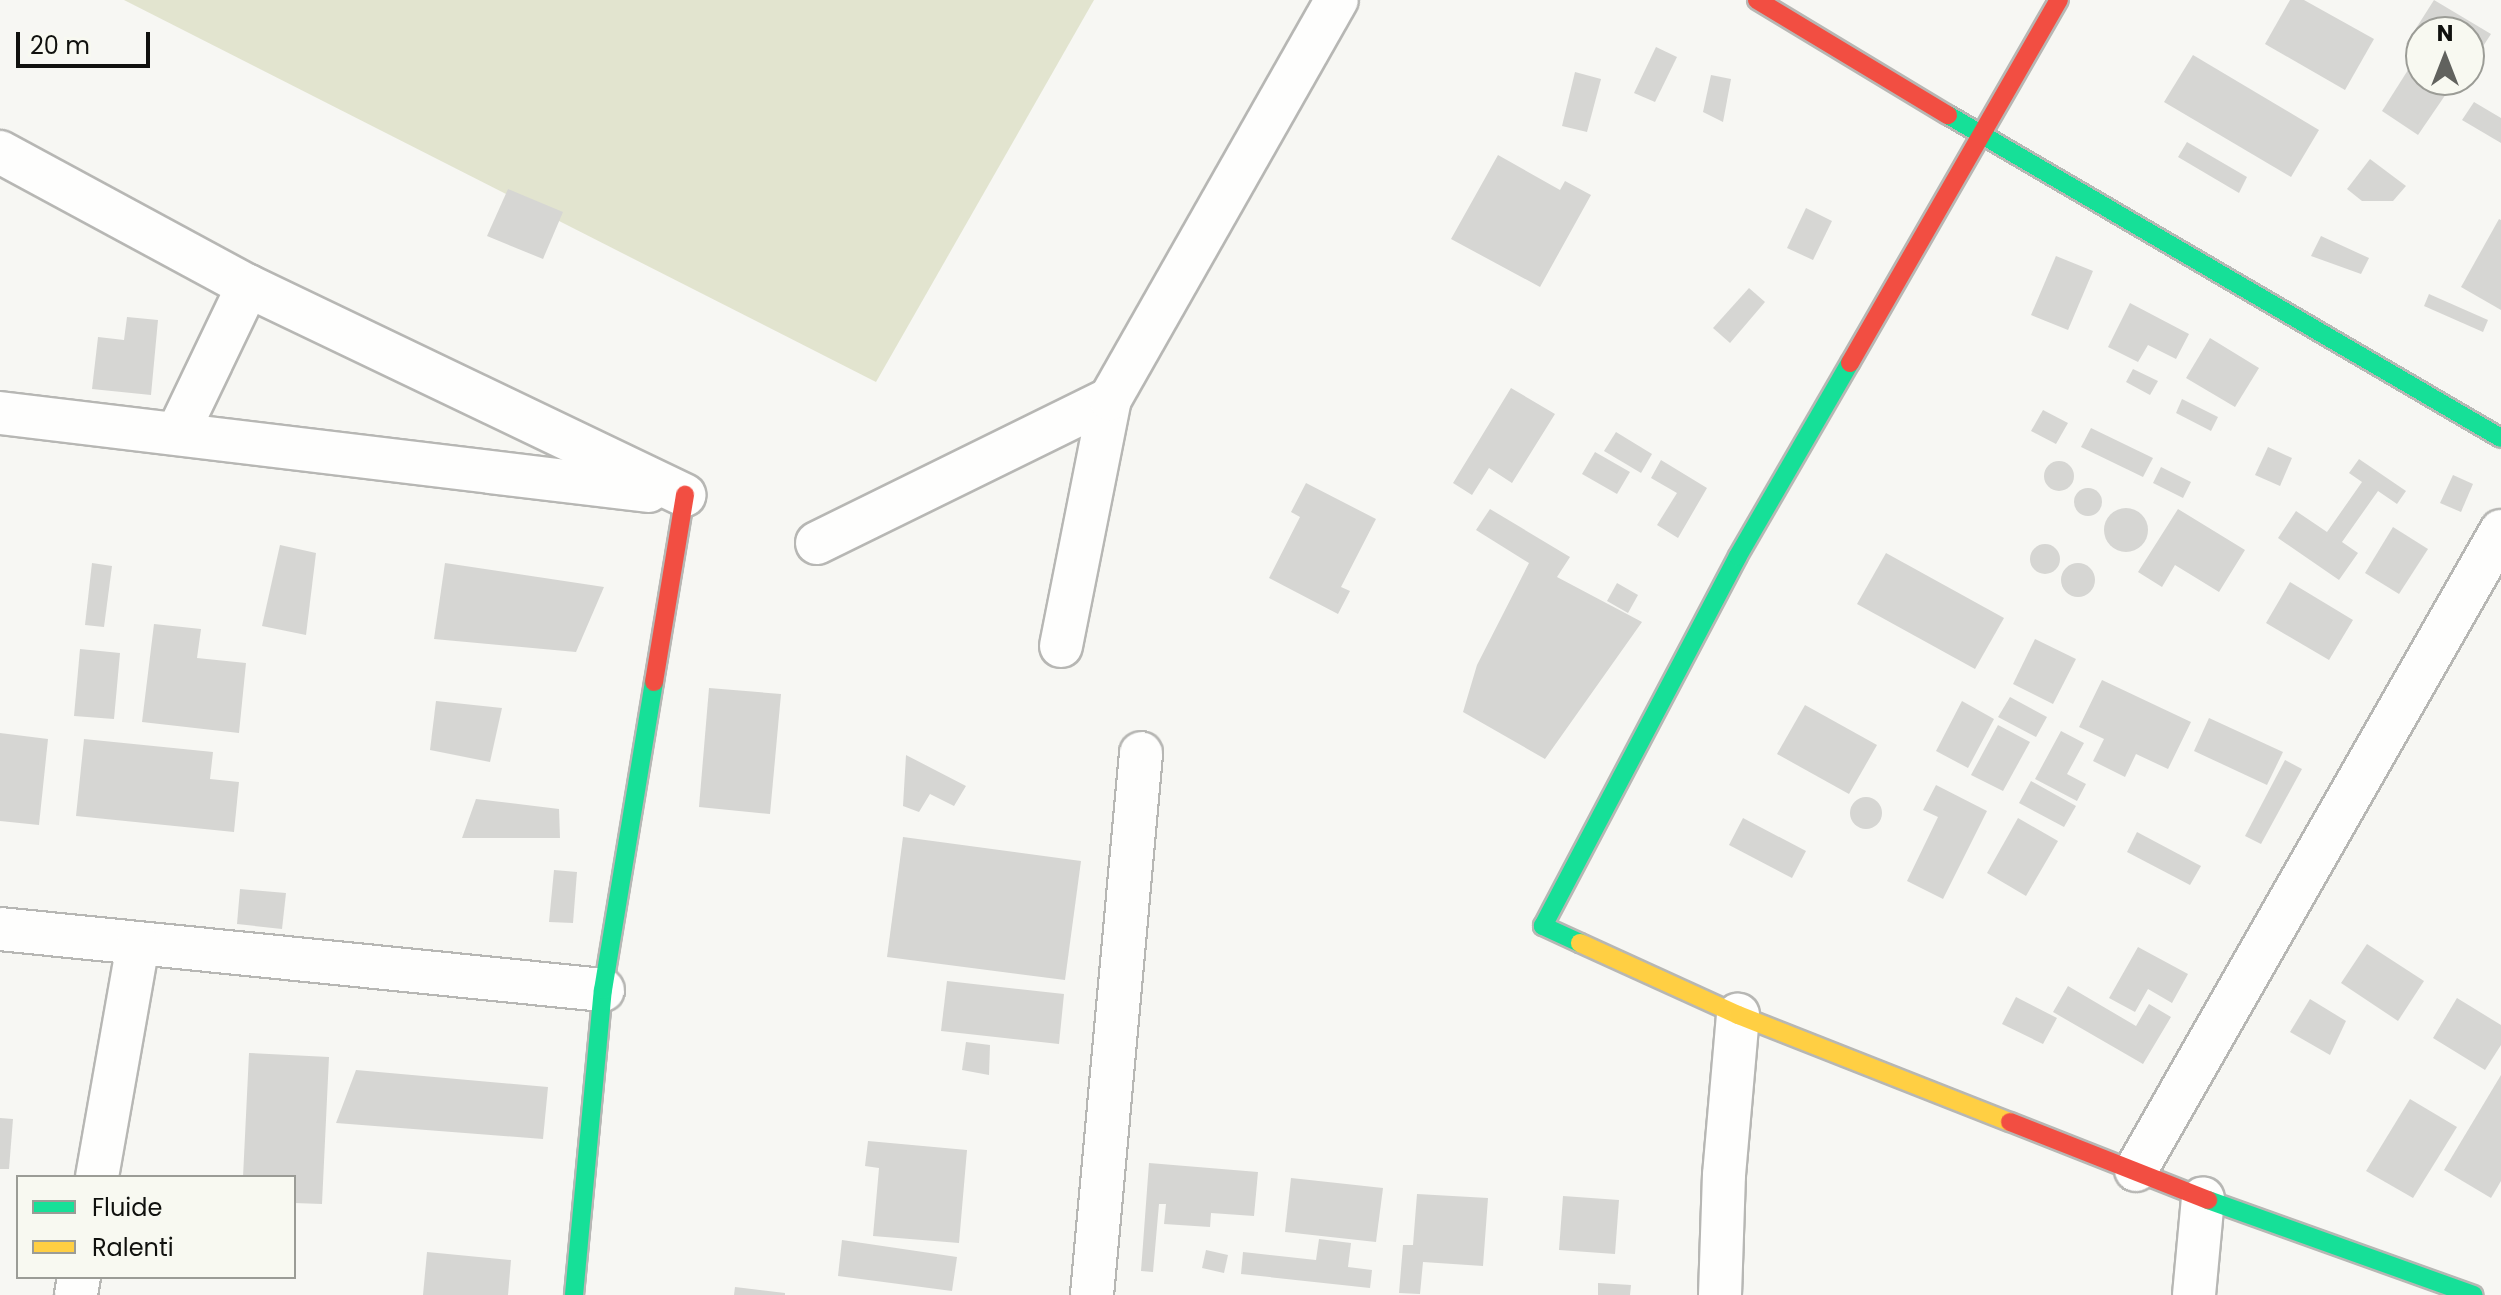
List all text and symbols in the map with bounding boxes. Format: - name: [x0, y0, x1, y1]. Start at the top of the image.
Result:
- scale bar: [20, 16, 154, 66]
- north arrow: [2405, 16, 2485, 96]
- text: N: [2437, 18, 2453, 49]
- text: 20 m: [30, 29, 90, 62]
- legend: [16, 1175, 296, 1279]
- text: Fluide: [92, 1191, 162, 1224]
- text: Ralenti: [92, 1231, 174, 1264]

